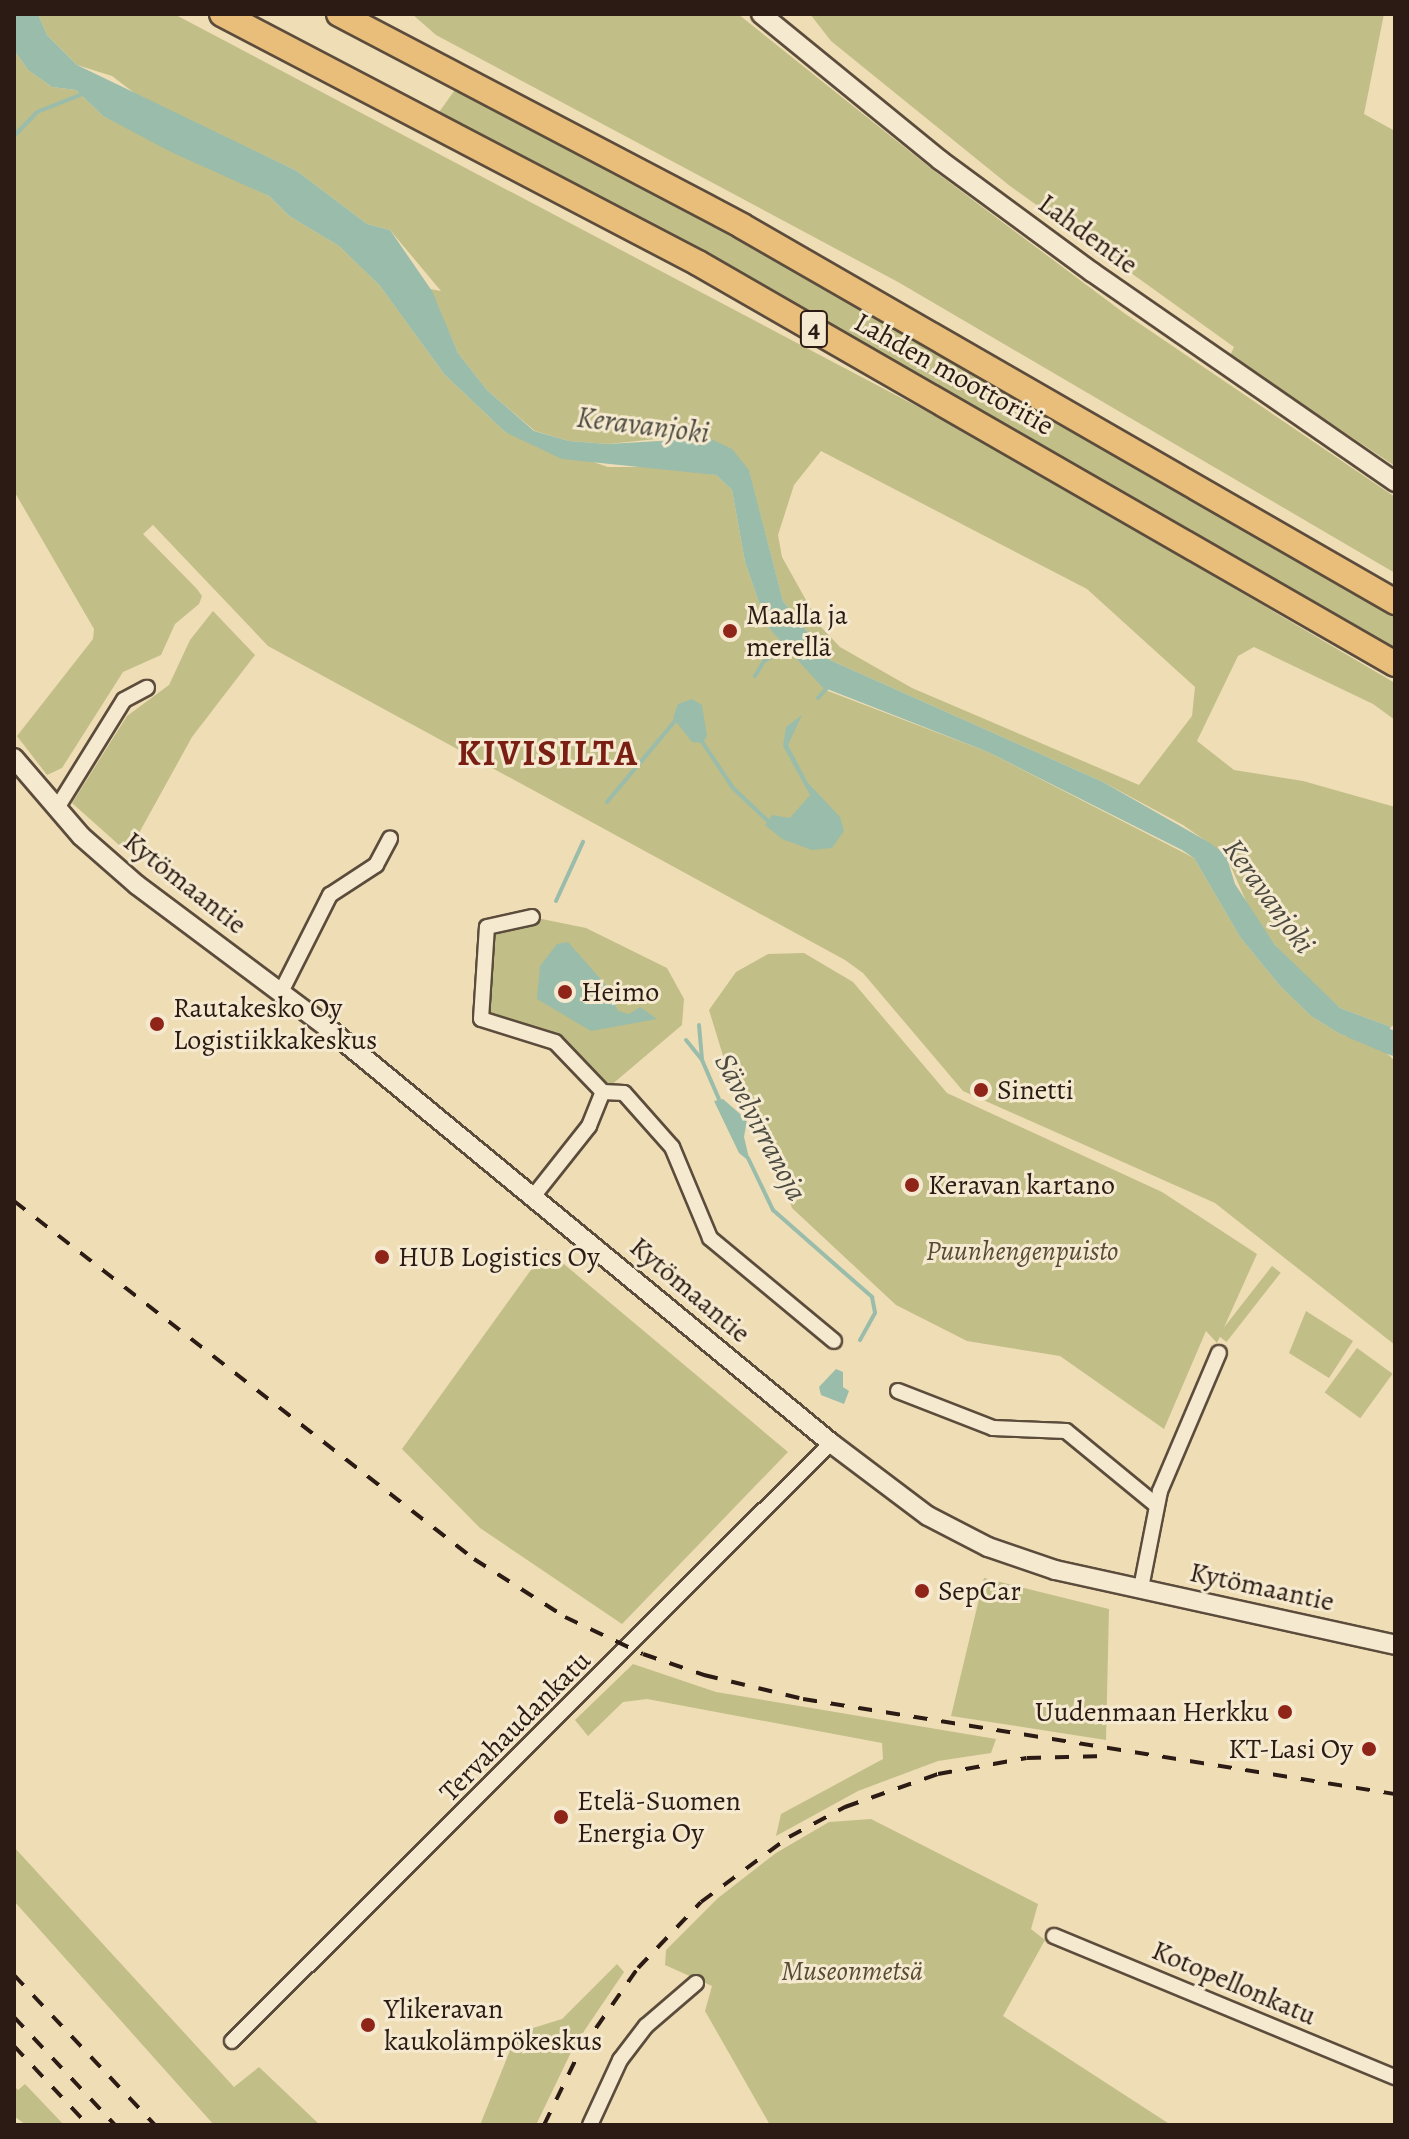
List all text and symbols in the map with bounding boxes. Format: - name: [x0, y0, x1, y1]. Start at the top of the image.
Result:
- street label: Lahdentie: [1032, 187, 1144, 281]
- street label: Lahden moottoritie: [849, 305, 1059, 443]
- road number: 4: [798, 307, 830, 351]
- water label: Keravanjoki: [575, 399, 711, 451]
- place label: Maalla ja merellä: [746, 598, 848, 664]
- marker: Maalla ja merellä: [721, 622, 739, 640]
- district label: KIVISILTA: [457, 731, 639, 775]
- street label: Kytömaantie: [117, 825, 253, 941]
- water label: Keravanjoki: [1215, 831, 1323, 961]
- place label: Heimo: [581, 975, 659, 1009]
- marker: Heimo: [556, 983, 574, 1001]
- place label: Rautakesko Oy Logistiikkakeskus: [173, 991, 377, 1057]
- marker: Rautakesko Oy Logistiikkakeskus: [148, 1015, 166, 1033]
- water label: Sävelvirranoja: [707, 1047, 815, 1207]
- place label: Sinetti: [997, 1073, 1074, 1107]
- marker: Sinetti: [972, 1081, 990, 1099]
- place label: Keravan kartano: [928, 1168, 1115, 1202]
- marker: Keravan kartano: [903, 1176, 921, 1194]
- street label: Kytömaantie: [623, 1230, 757, 1350]
- park label: Puunhengenpuisto: [926, 1234, 1118, 1268]
- place label: HUB Logistics Oy: [398, 1240, 600, 1274]
- marker: HUB Logistics Oy: [373, 1248, 391, 1266]
- street label: Kytömaantie: [1187, 1555, 1337, 1619]
- place label: SepCar: [938, 1574, 1021, 1608]
- marker: SepCar: [913, 1582, 931, 1600]
- street label: Tervahaudankatu: [433, 1644, 597, 1808]
- place label: Uudenmaan Herkku: [1035, 1695, 1269, 1729]
- marker: Uudenmaan Herkku: [1276, 1703, 1294, 1721]
- place label: KT-Lasi Oy: [1228, 1732, 1353, 1766]
- marker: KT-Lasi Oy: [1360, 1740, 1378, 1758]
- place label: Etelä-Suomen Energia Oy: [577, 1784, 741, 1850]
- marker: Etelä-Suomen Energia Oy: [552, 1808, 570, 1826]
- street label: Kotopellonkatu: [1147, 1933, 1321, 2033]
- park label: Museonmetsä: [781, 1954, 923, 1988]
- place label: Ylikeravan kaukolämpökeskus: [384, 1992, 602, 2058]
- marker: Ylikeravan kaukolämpökeskus: [359, 2016, 377, 2034]

